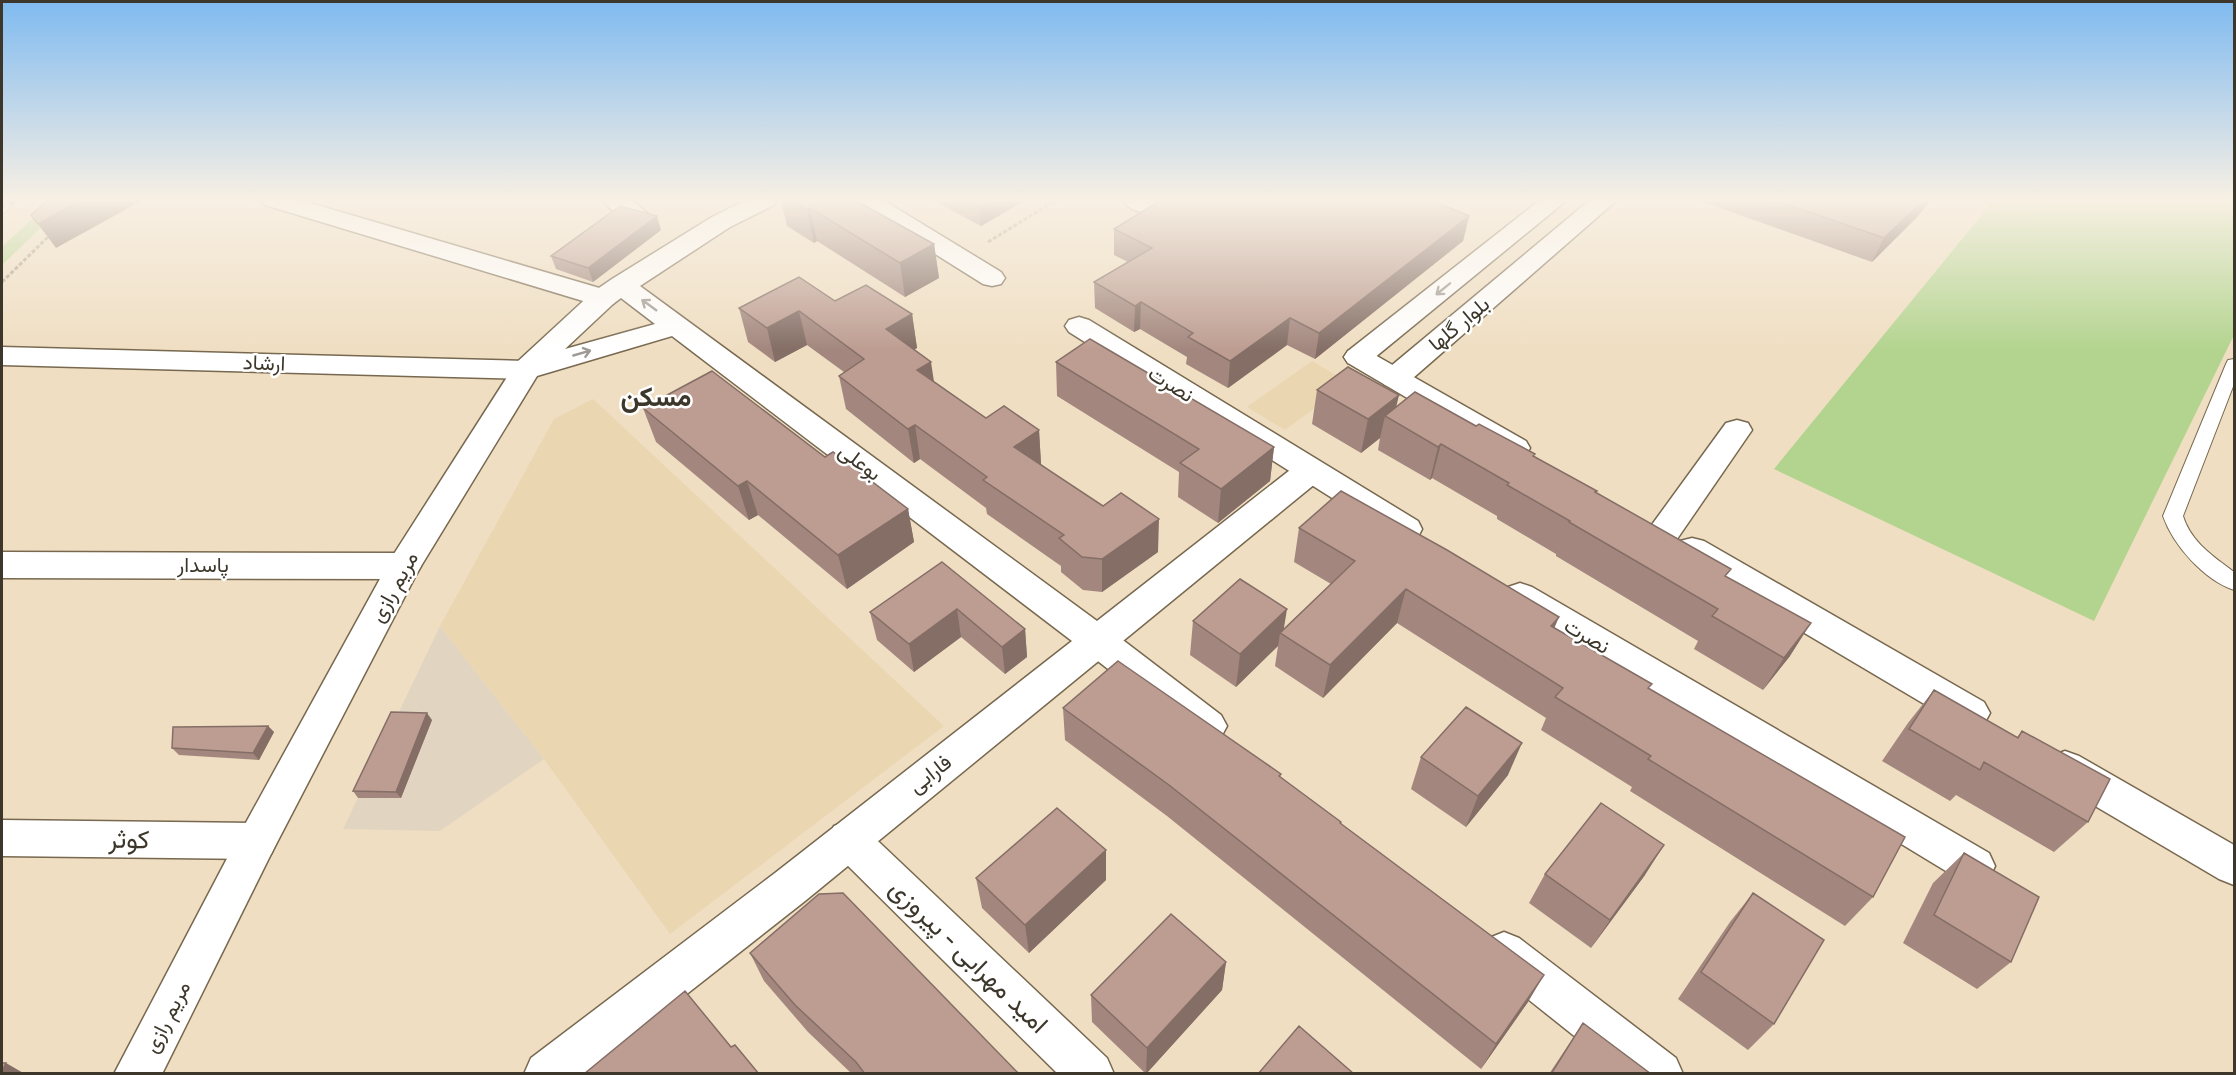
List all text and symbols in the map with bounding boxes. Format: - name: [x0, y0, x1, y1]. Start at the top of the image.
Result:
- one-way arrow: [1436, 282, 1452, 295]
- street label: بلوار گلها: [1423, 290, 1495, 357]
- one-way arrow: [642, 299, 658, 311]
- one-way arrow: [572, 347, 591, 359]
- street label: ارشاد: [242, 348, 286, 377]
- street label: نصرت: [1143, 359, 1199, 408]
- district label: مسکن: [621, 380, 692, 413]
- street label: بوعلی: [833, 437, 887, 486]
- street label: مریم رازی: [363, 547, 425, 627]
- street label: پاسدار: [176, 551, 229, 579]
- street label: نصرت: [1559, 611, 1615, 660]
- street label: فارابی: [903, 748, 957, 799]
- street label: کوثر: [107, 823, 150, 855]
- street label: امید مهرابی - پیروزی: [882, 872, 1055, 1041]
- street label: مریم رازی: [137, 976, 197, 1058]

